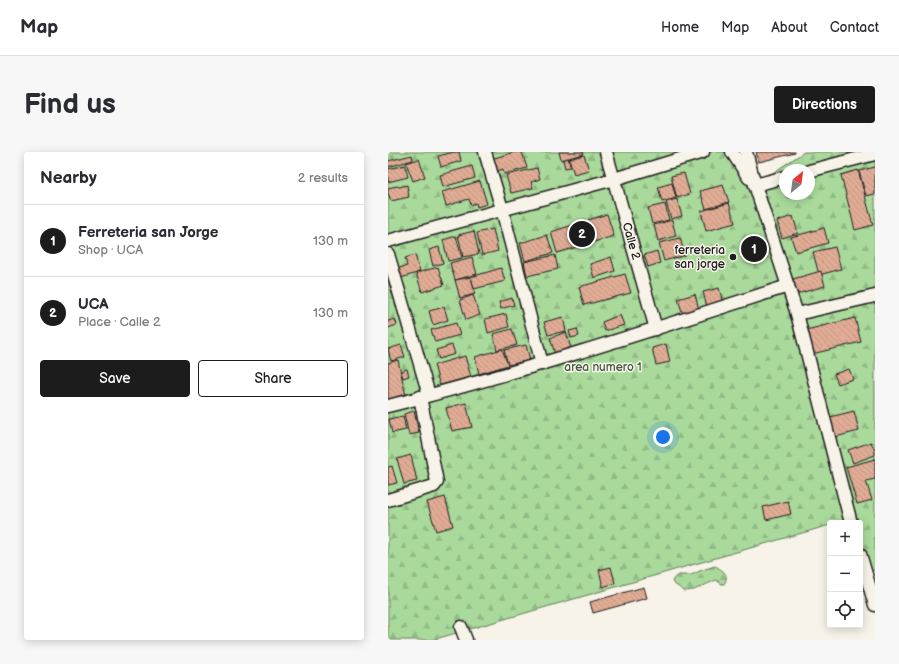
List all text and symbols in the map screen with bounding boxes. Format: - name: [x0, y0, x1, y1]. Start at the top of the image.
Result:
- text: Map: [20, 16, 58, 39]
- text: Home: [661, 19, 699, 36]
- text: Map: [721, 19, 749, 36]
- text: About: [771, 19, 808, 36]
- text: Contact: [830, 19, 879, 36]
- button: Directions: [774, 86, 875, 123]
- text: Find us: [24, 88, 116, 121]
- north arrow: [779, 164, 815, 200]
- text: Nearby: [40, 168, 97, 188]
- text: 2 results: [298, 170, 348, 186]
- pin: 2: [569, 219, 595, 249]
- street label: Calle 2: [619, 221, 643, 261]
- text: Ferreteria san Jorge: [78, 223, 218, 242]
- text: 1: [50, 233, 56, 249]
- text: 130 m: [313, 233, 348, 249]
- pin: 1: [741, 234, 767, 264]
- text: Shop · UCA: [78, 242, 143, 258]
- place label: ferreteria san jorge: [674, 243, 725, 272]
- marker: ferreteria san jorge: [728, 252, 738, 262]
- text: UCA: [78, 295, 109, 314]
- text: 2: [49, 305, 57, 321]
- text: 130 m: [313, 305, 348, 321]
- text: Place · Calle 2: [78, 314, 161, 330]
- button: Save: [40, 360, 190, 397]
- button: Share: [198, 360, 348, 397]
- park label: area numero 1: [564, 360, 642, 375]
- your location: [653, 427, 673, 447]
- map controls: [827, 520, 863, 628]
- button: +: [827, 520, 863, 556]
- button: −: [827, 556, 863, 592]
- button: locate: [827, 592, 863, 628]

